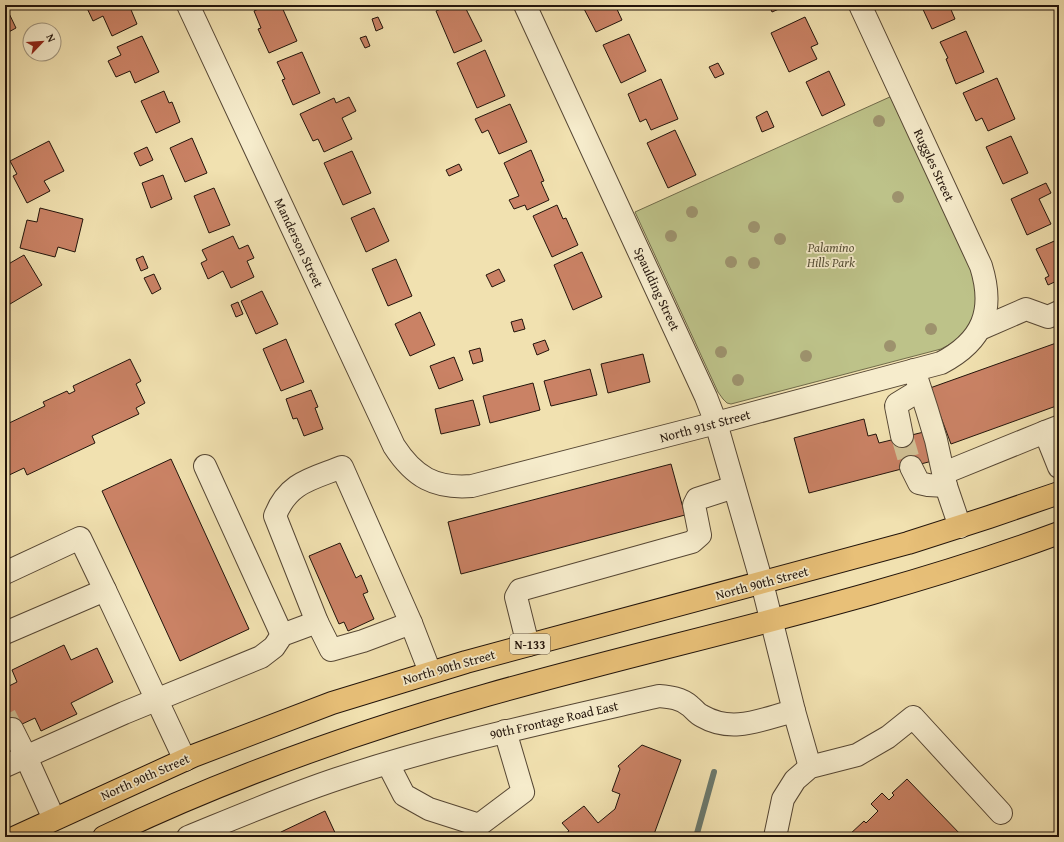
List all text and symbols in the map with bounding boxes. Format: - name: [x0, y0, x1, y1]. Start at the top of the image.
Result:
- north arrow: [22, 22, 62, 62]
- text: N: [42, 31, 60, 45]
- street label: Ruggles Street: [909, 126, 959, 205]
- street label: Manderson Street: [270, 195, 328, 291]
- park label: Palamino Hills Park: [806, 238, 855, 272]
- street label: Spaulding Street: [629, 244, 685, 334]
- street label: North 91st Street: [657, 405, 753, 447]
- street label: North 90th Street: [713, 561, 811, 605]
- road number: N-133: [510, 634, 550, 654]
- street label: North 90th Street: [401, 645, 498, 689]
- street label: 90th Frontage Road East: [488, 696, 621, 744]
- street label: North 90th Street: [98, 749, 193, 805]

